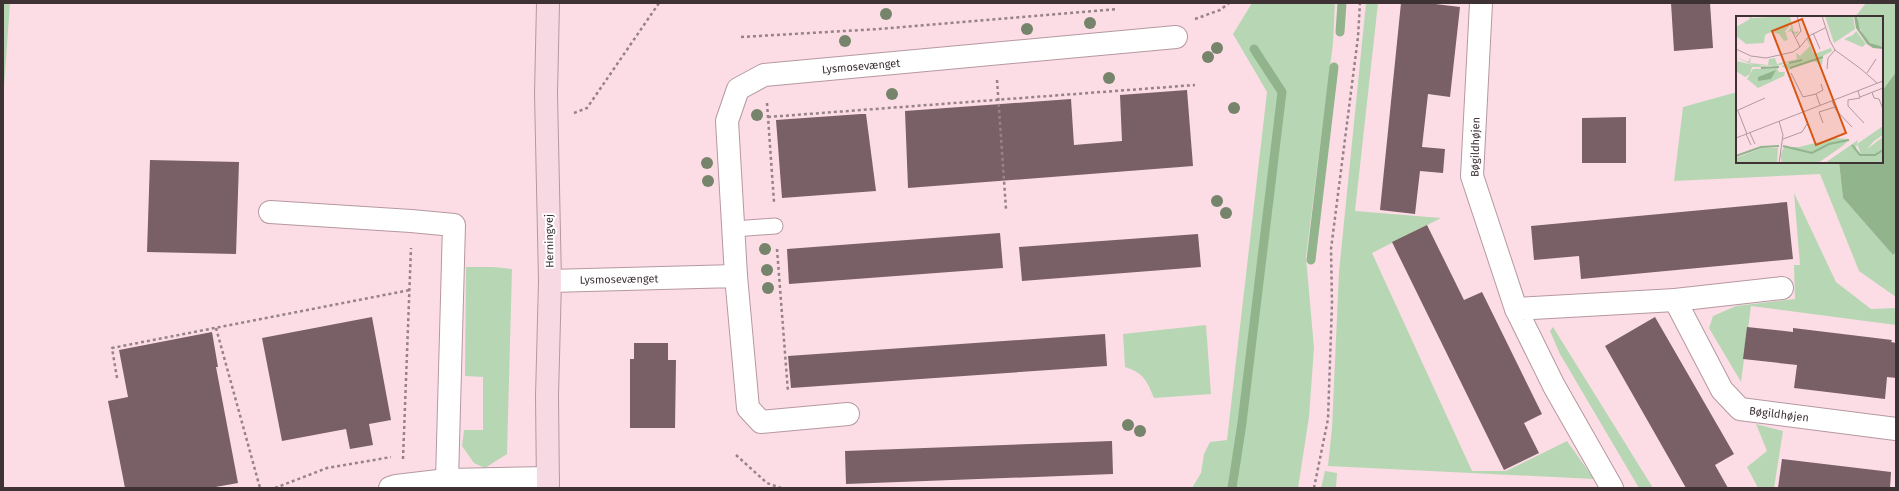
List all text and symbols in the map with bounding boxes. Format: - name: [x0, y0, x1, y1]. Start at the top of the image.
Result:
- inset map: [1736, 16, 1883, 163]
- street label: Lysmosevænget: [821, 57, 901, 76]
- street label: Bøgildhøjen: [1468, 117, 1483, 177]
- street label: Herningvej: [543, 214, 556, 268]
- street label: Lysmosevænget: [580, 272, 658, 287]
- street label: Bøgildhøjen: [1748, 404, 1810, 425]

